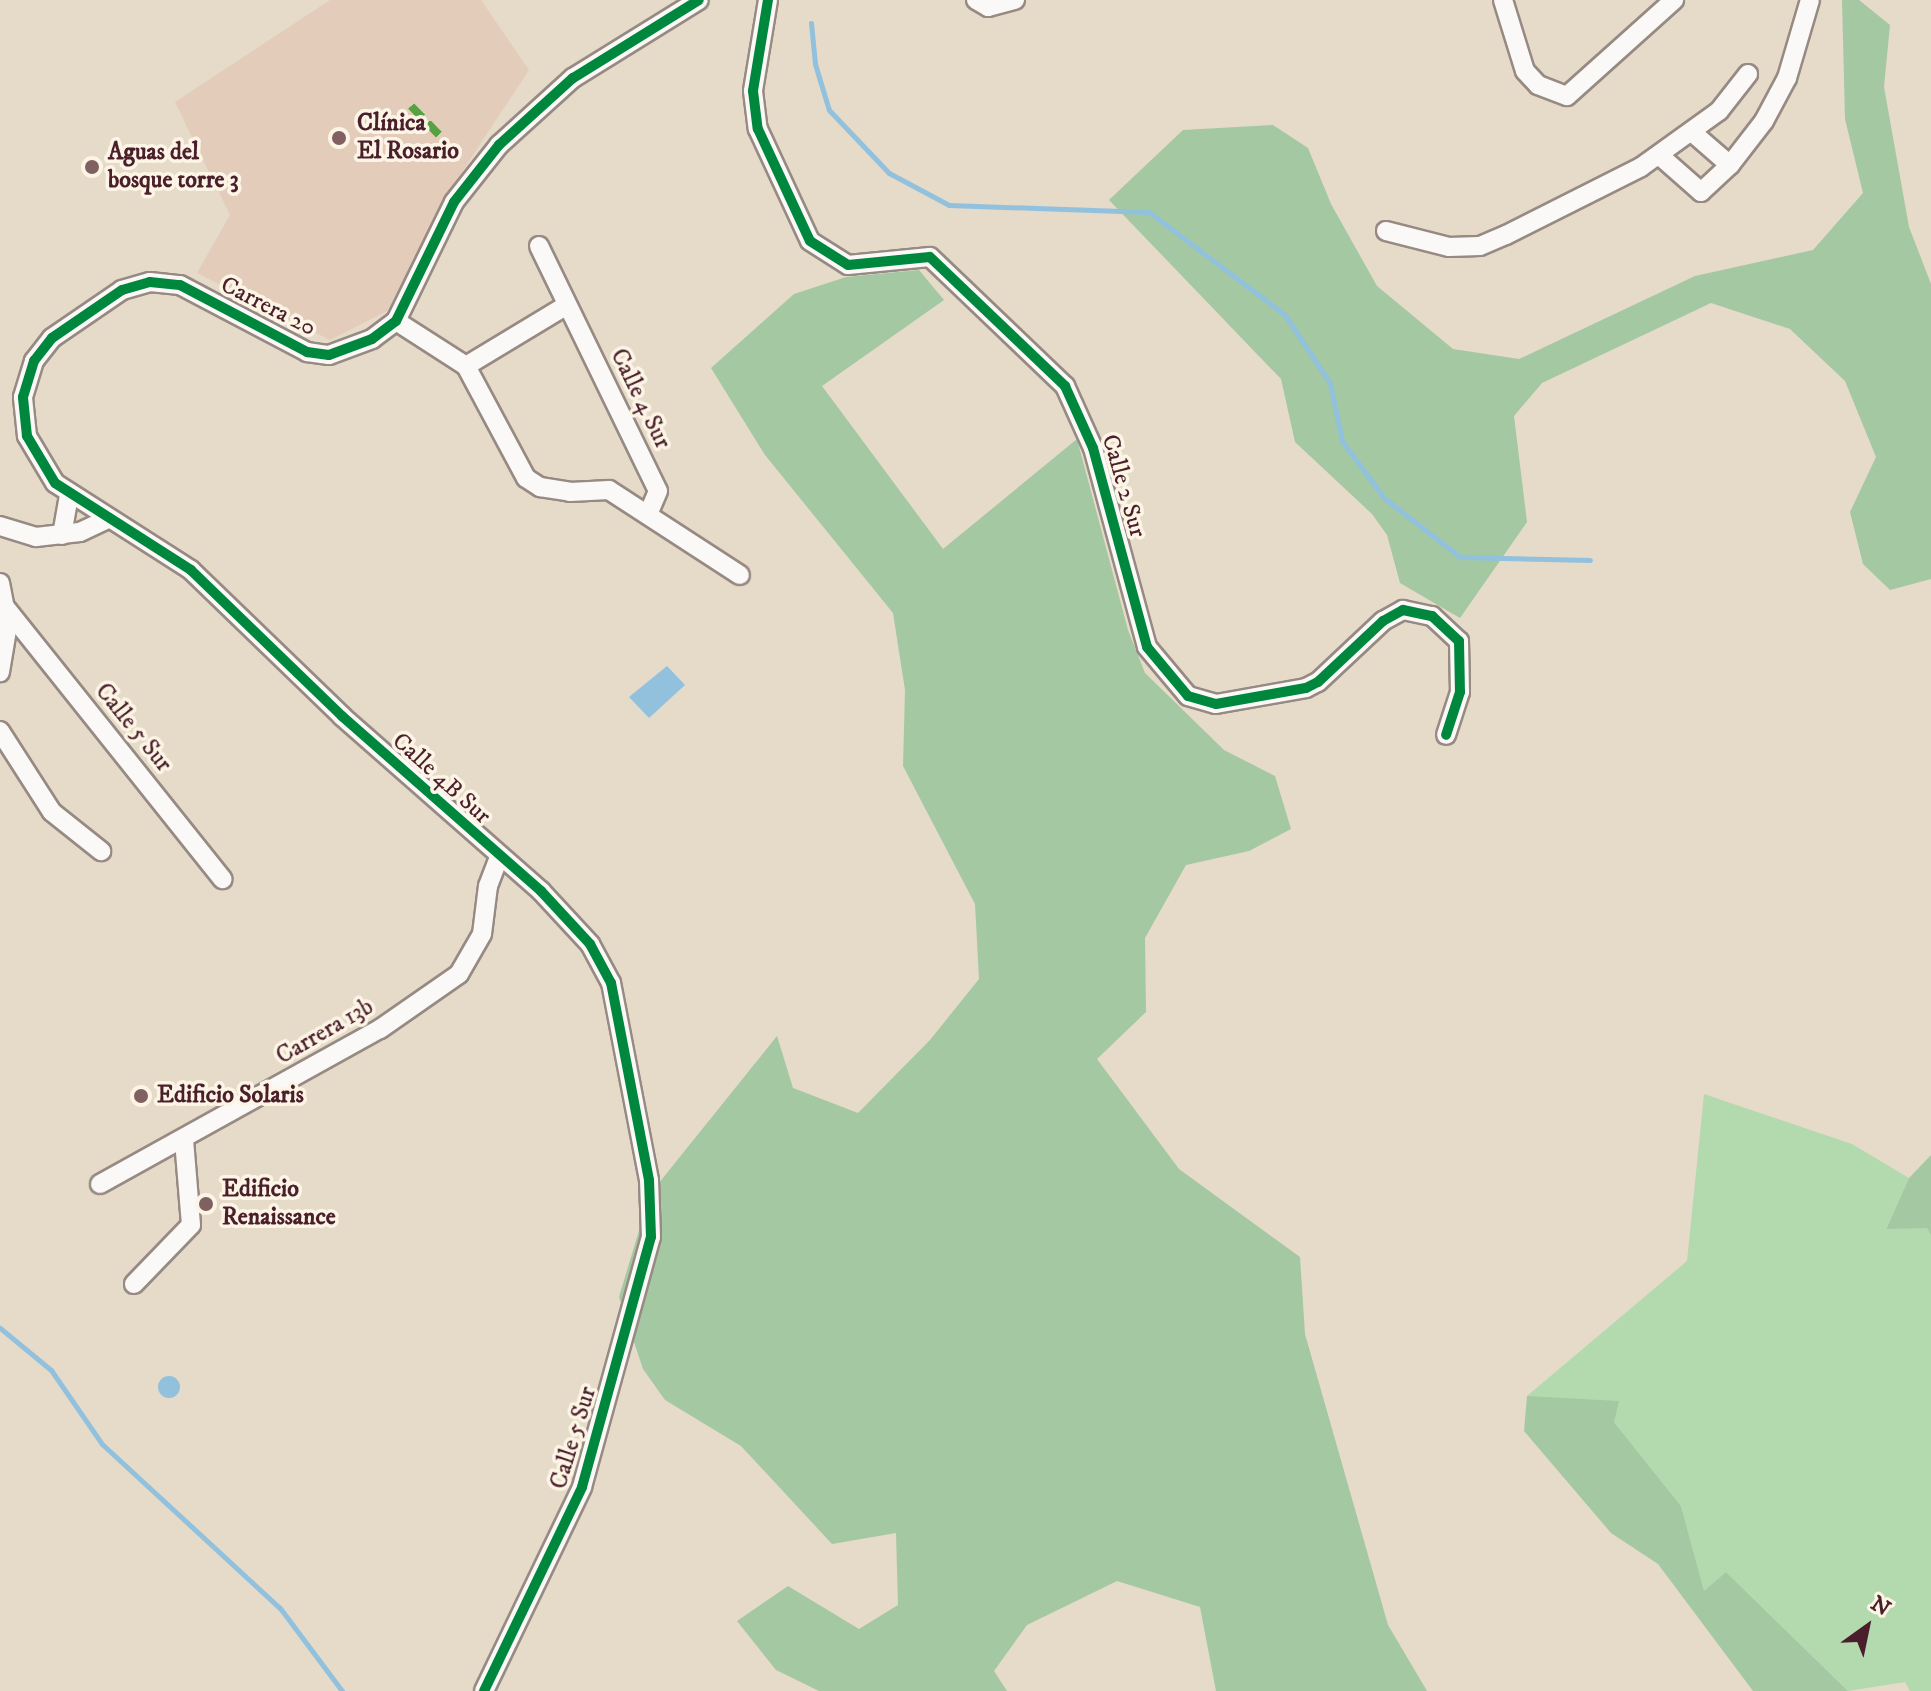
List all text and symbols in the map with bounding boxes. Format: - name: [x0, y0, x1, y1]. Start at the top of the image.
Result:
- place label: Clínica El Rosario: [357, 110, 459, 166]
- marker: Clínica El Rosario: [328, 127, 350, 149]
- place label: Aguas del bosque torre 3: [108, 139, 239, 195]
- marker: Aguas del bosque torre 3: [83, 158, 101, 176]
- street label: Carrera 20: [216, 271, 320, 343]
- street label: Calle 4 Sur: [603, 344, 677, 454]
- street label: Calle 2 Sur: [1095, 431, 1151, 541]
- street label: Calle 5 Sur: [89, 678, 177, 778]
- street label: Calle 4B Sur: [386, 727, 496, 831]
- street label: Carrera 13b: [271, 993, 379, 1071]
- place label: Edificio Solaris: [157, 1082, 304, 1110]
- marker: Edificio Solaris: [132, 1087, 150, 1105]
- place label: Edificio Renaissance: [222, 1176, 336, 1232]
- marker: Edificio Renaissance: [197, 1195, 215, 1213]
- street label: Calle 5 Sur: [545, 1383, 603, 1493]
- north arrow: [1827, 1587, 1907, 1667]
- text: N: [1865, 1590, 1895, 1623]

